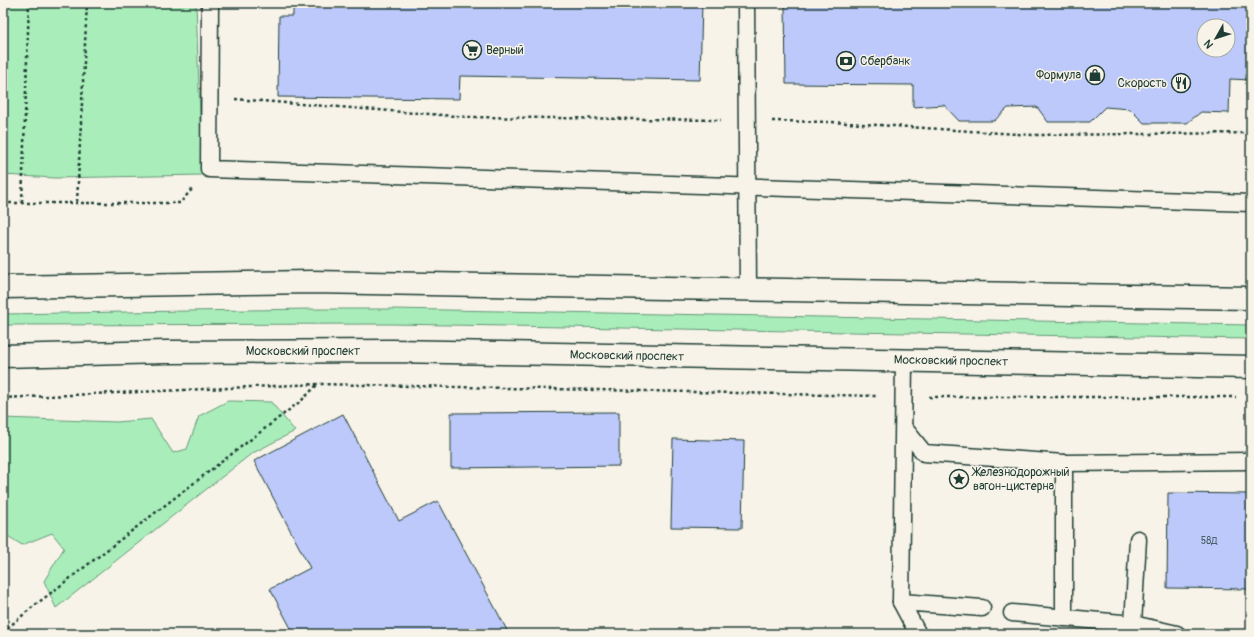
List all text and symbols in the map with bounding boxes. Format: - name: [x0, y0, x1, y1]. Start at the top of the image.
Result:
- north arrow: [1196, 18, 1236, 58]
- text: N: [1201, 37, 1216, 51]
- supermarket icon: Верный: [461, 39, 483, 61]
- place label: Верный: [486, 43, 524, 58]
- bank icon: Сбербанк: [835, 50, 857, 72]
- place label: Сбербанк: [860, 54, 911, 69]
- shop icon: Формула: [1084, 64, 1106, 86]
- place label: Формула: [1036, 68, 1081, 83]
- restaurant icon: Скорость: [1170, 72, 1192, 94]
- place label: Скорость: [1117, 76, 1167, 91]
- street label: Московский проспект: [246, 344, 360, 359]
- street label: Московский проспект: [570, 348, 684, 364]
- street label: Московский проспект: [894, 353, 1008, 369]
- place label: Железнодорожный вагон-цистерна: [971, 465, 1070, 494]
- place icon: Железнодорожный вагон-цистерна: [948, 468, 970, 490]
- house number: 58Д: [1201, 535, 1218, 547]

